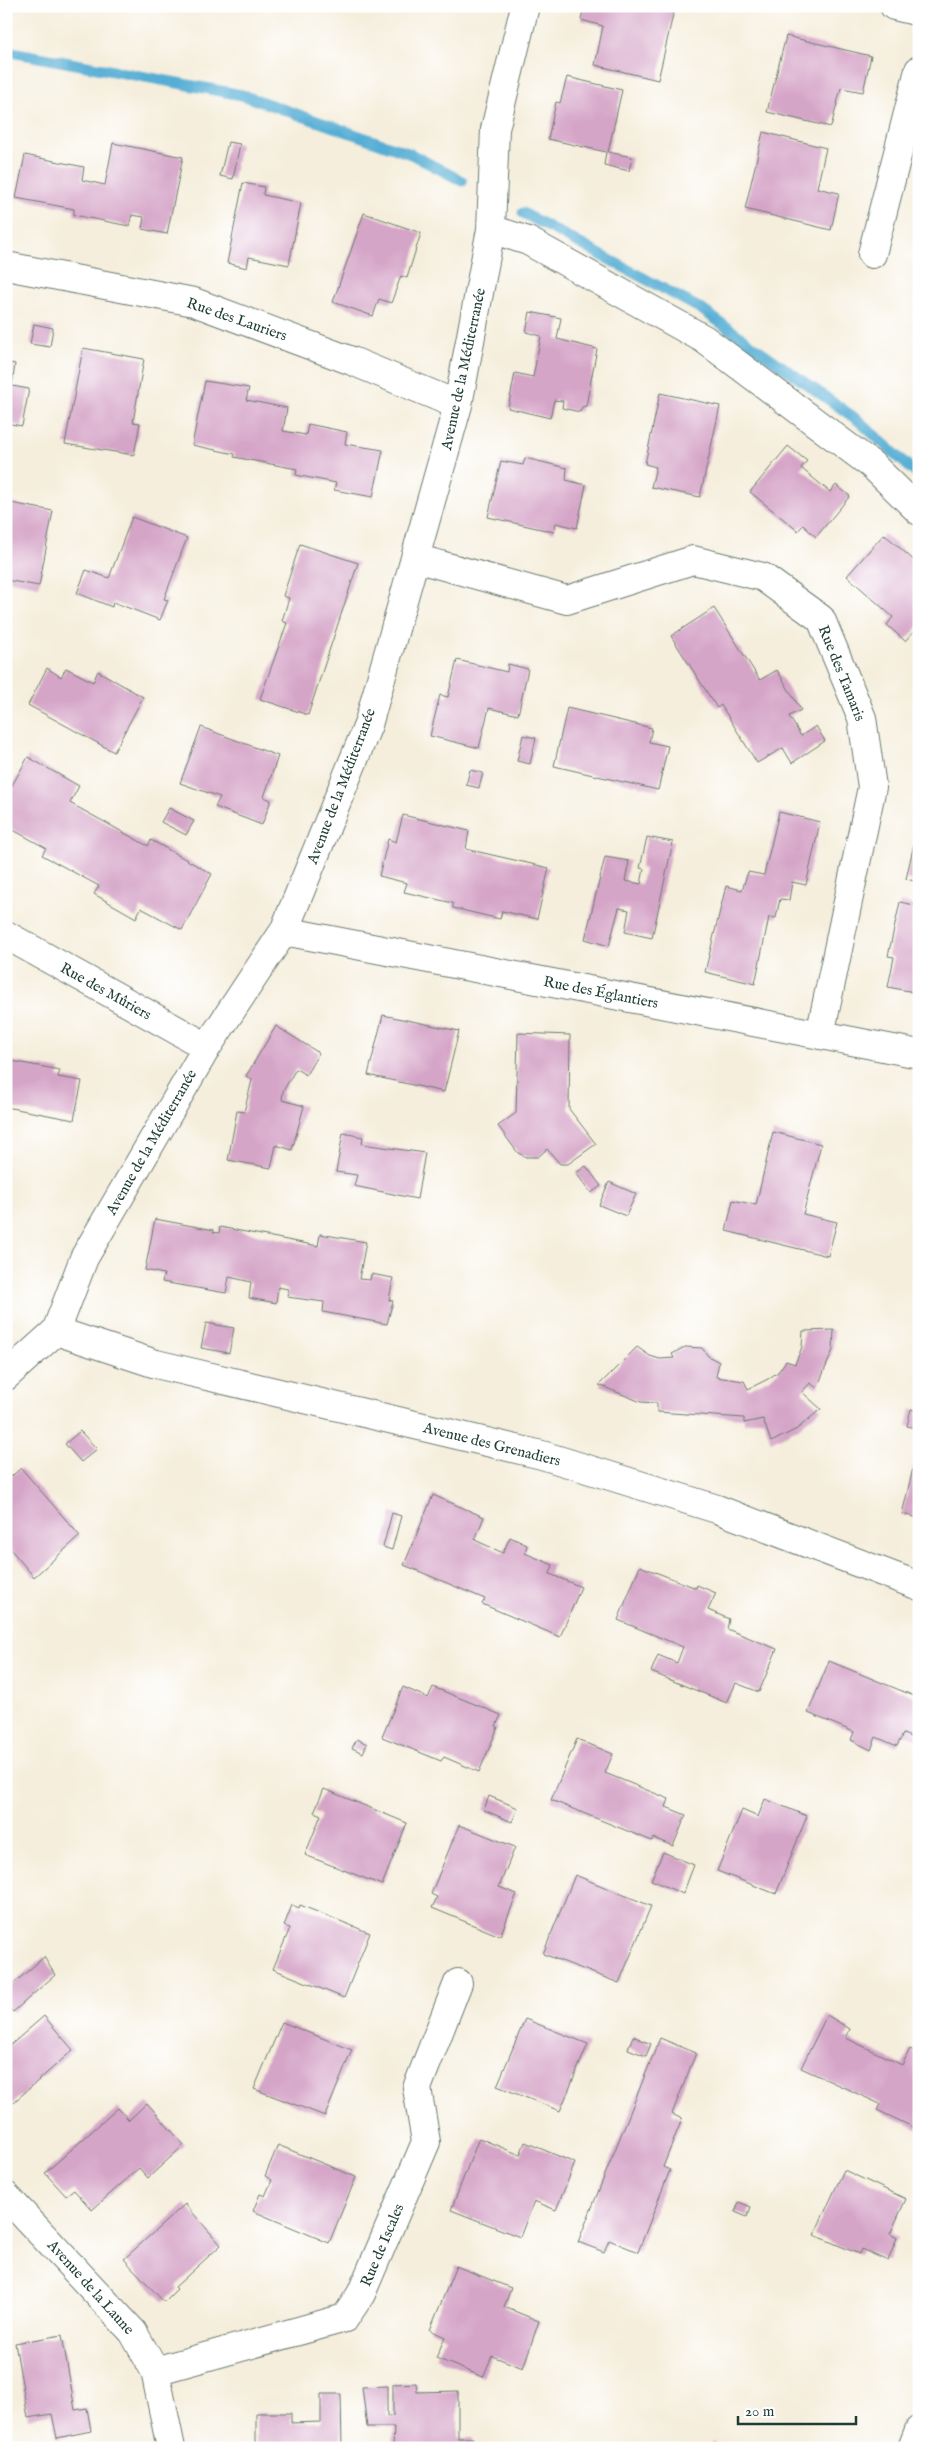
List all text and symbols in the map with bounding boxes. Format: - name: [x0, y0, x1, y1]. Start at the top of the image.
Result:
- street label: Avenue de la Méditerranée: [437, 286, 490, 453]
- street label: Rue des Lauriers: [184, 293, 289, 346]
- street label: Rue des Tamaris: [814, 622, 869, 724]
- street label: Avenue de la Méditerranée: [303, 706, 380, 868]
- street label: Rue des Mûriers: [57, 959, 155, 1024]
- street label: Rue des Églantiers: [542, 972, 660, 1013]
- street label: Avenue de la Méditerranée: [101, 1066, 201, 1219]
- street label: Avenue des Grenadiers: [420, 1418, 563, 1471]
- street label: Rue de Iscales: [356, 2201, 408, 2290]
- street label: Avenue de la Laune: [42, 2235, 138, 2339]
- scale bar: [738, 2394, 855, 2426]
- text: 20 m: [745, 2402, 775, 2421]

